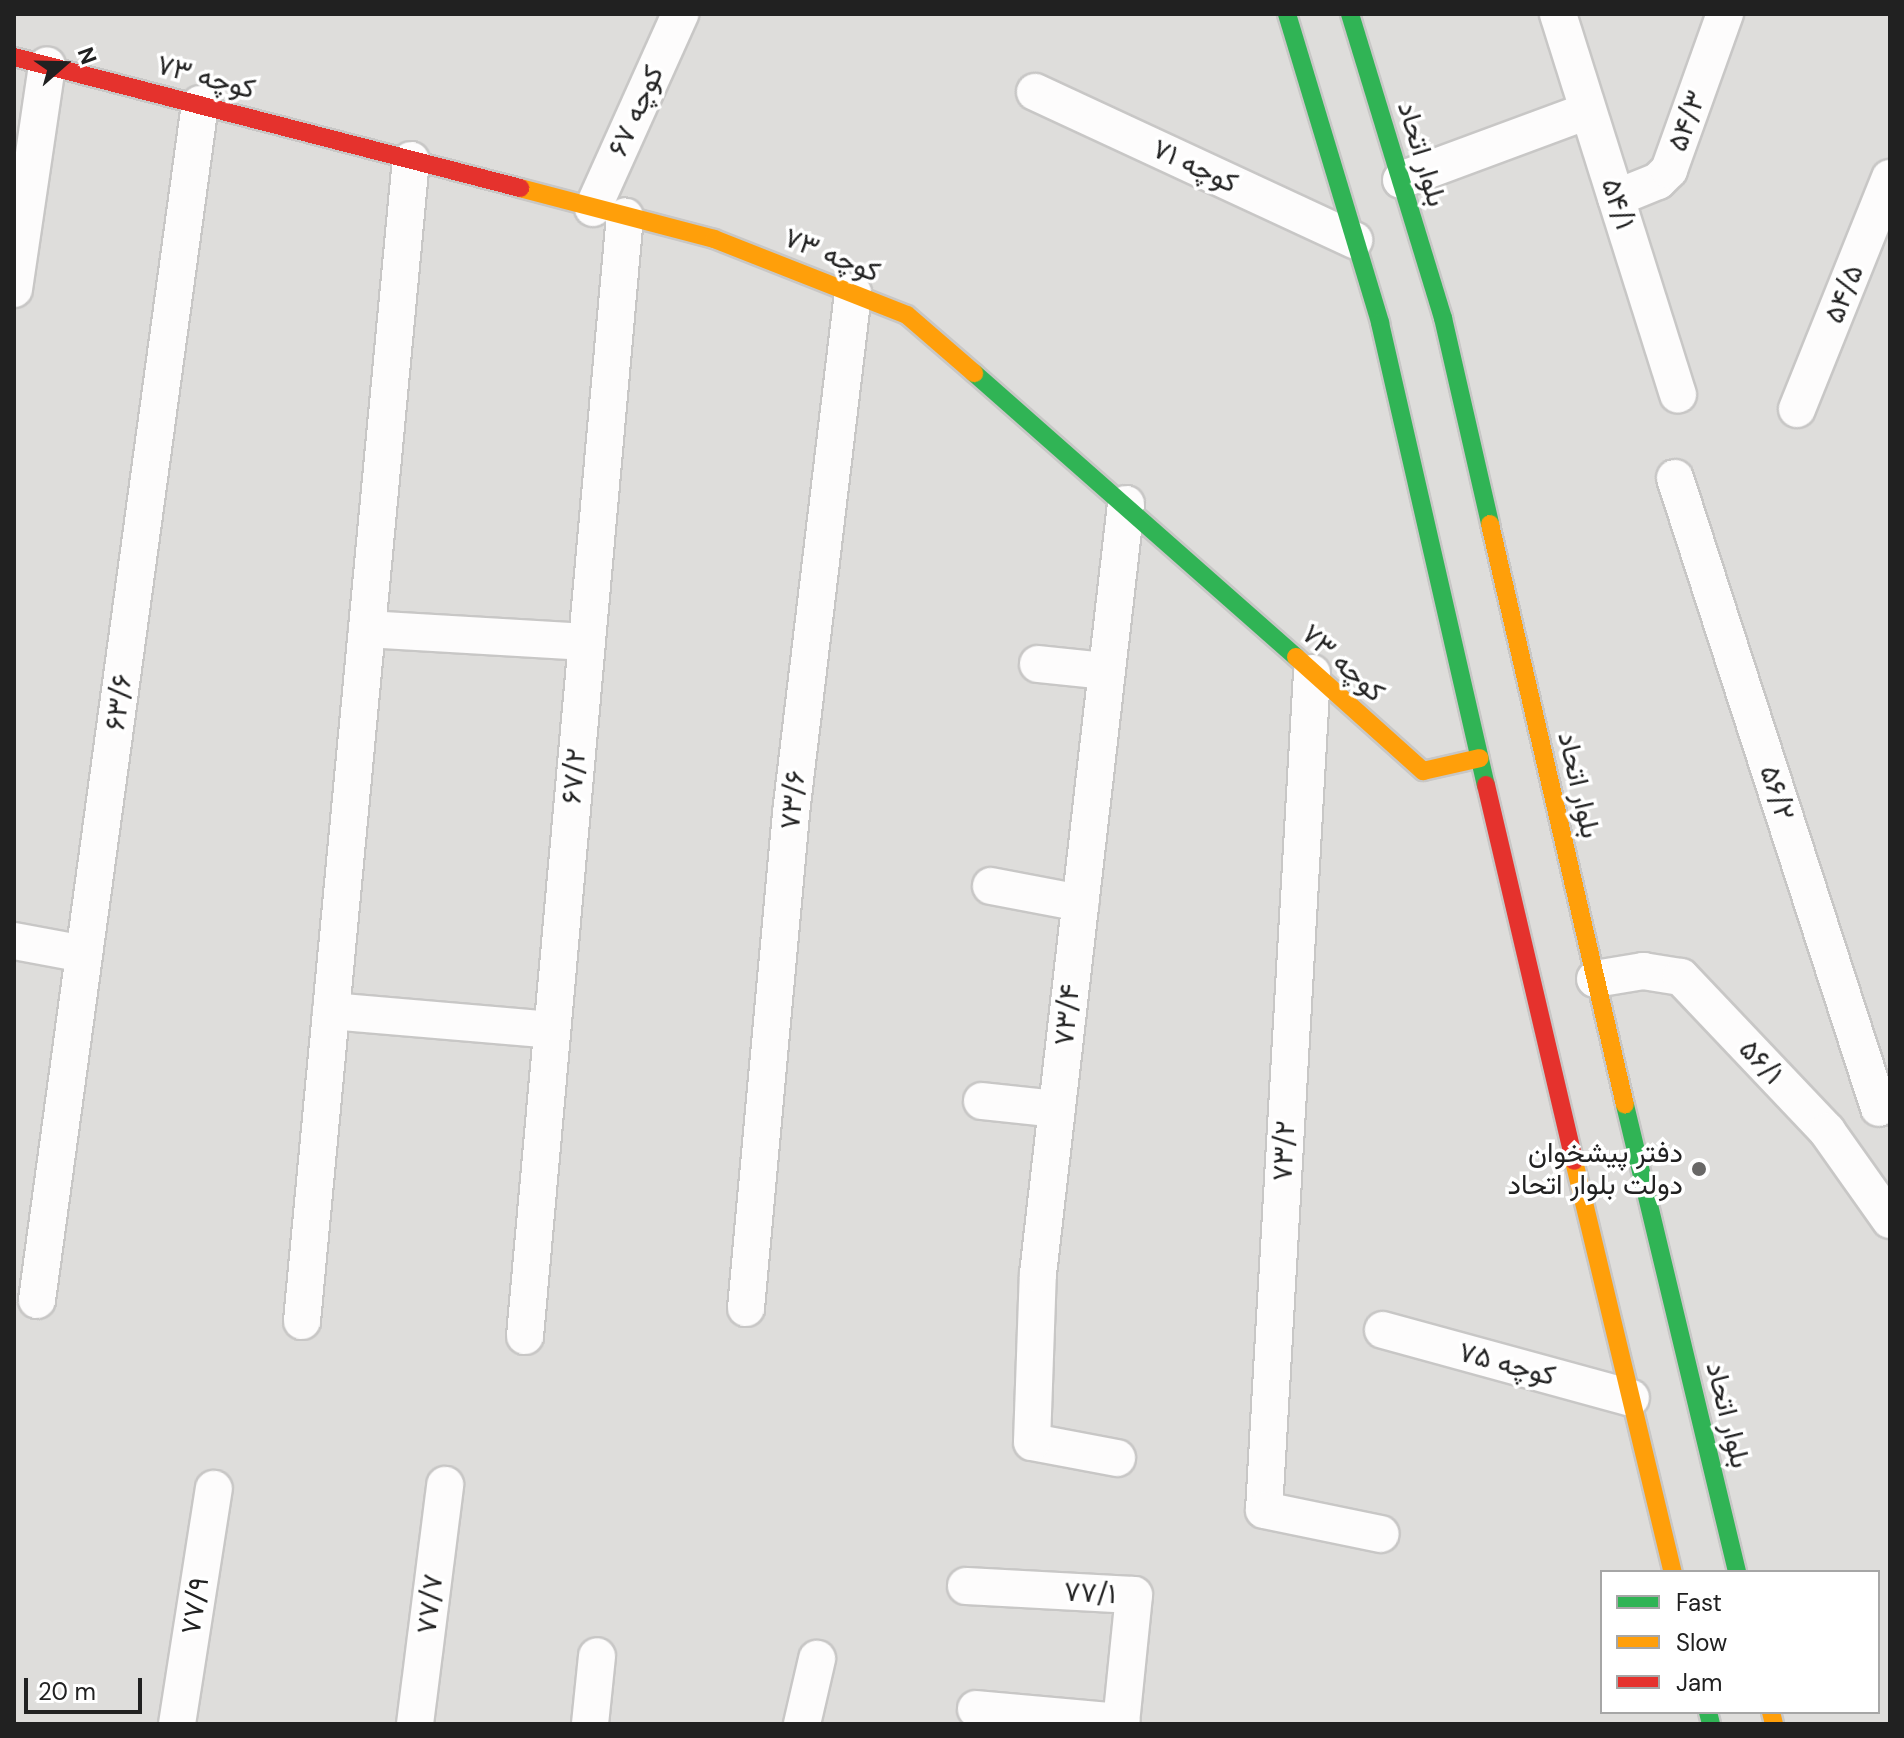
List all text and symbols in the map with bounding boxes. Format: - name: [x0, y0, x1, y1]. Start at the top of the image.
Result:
- north arrow: [24, 24, 104, 104]
- text: N: [71, 43, 103, 68]
- street label: کوچه ۷۳: [153, 48, 259, 106]
- street label: کوچه ۶۷: [601, 60, 671, 162]
- street label: ۵۴/۳: [1661, 86, 1713, 156]
- street label: بلوار اتحاد: [1390, 97, 1454, 211]
- street label: کوچه ۷۱: [1147, 132, 1243, 200]
- street label: ۵۴/۱: [1594, 174, 1642, 234]
- street label: کوچه ۷۳: [779, 221, 885, 289]
- street label: ۵۴/۵: [1817, 260, 1871, 328]
- street label: کوچه ۷۳: [1294, 617, 1392, 709]
- street label: ۶۳/۶: [98, 672, 140, 732]
- street label: بلوار اتحاد: [1550, 729, 1608, 841]
- street label: ۶۷/۲: [555, 747, 593, 805]
- street label: ۵۶/۲: [1752, 761, 1802, 825]
- street label: ۷۳/۶: [773, 769, 813, 831]
- street label: ۷۳/۴: [1047, 982, 1087, 1048]
- street label: ۵۶/۱: [1732, 1033, 1790, 1091]
- street label: ۷۳/۲: [1266, 1120, 1302, 1182]
- place label: دفتر پیشخوان دولت بلوار اتحاد: [1508, 1136, 1683, 1202]
- marker: دفتر پیشخوان دولت بلوار اتحاد: [1690, 1160, 1708, 1178]
- street label: کوچه ۷۵: [1455, 1335, 1559, 1393]
- street label: بلوار اتحاد: [1699, 1359, 1757, 1471]
- legend: [1600, 1570, 1880, 1714]
- street label: ۷۷/۷: [410, 1572, 450, 1636]
- street label: ۷۷/۹: [174, 1575, 216, 1637]
- street label: ۷۷/۱: [1063, 1575, 1117, 1611]
- text: Fast: [1676, 1587, 1722, 1618]
- text: Slow: [1676, 1627, 1727, 1658]
- scale bar: [28, 1662, 146, 1712]
- text: Jam: [1676, 1667, 1722, 1698]
- text: 20 m: [38, 1676, 96, 1707]

